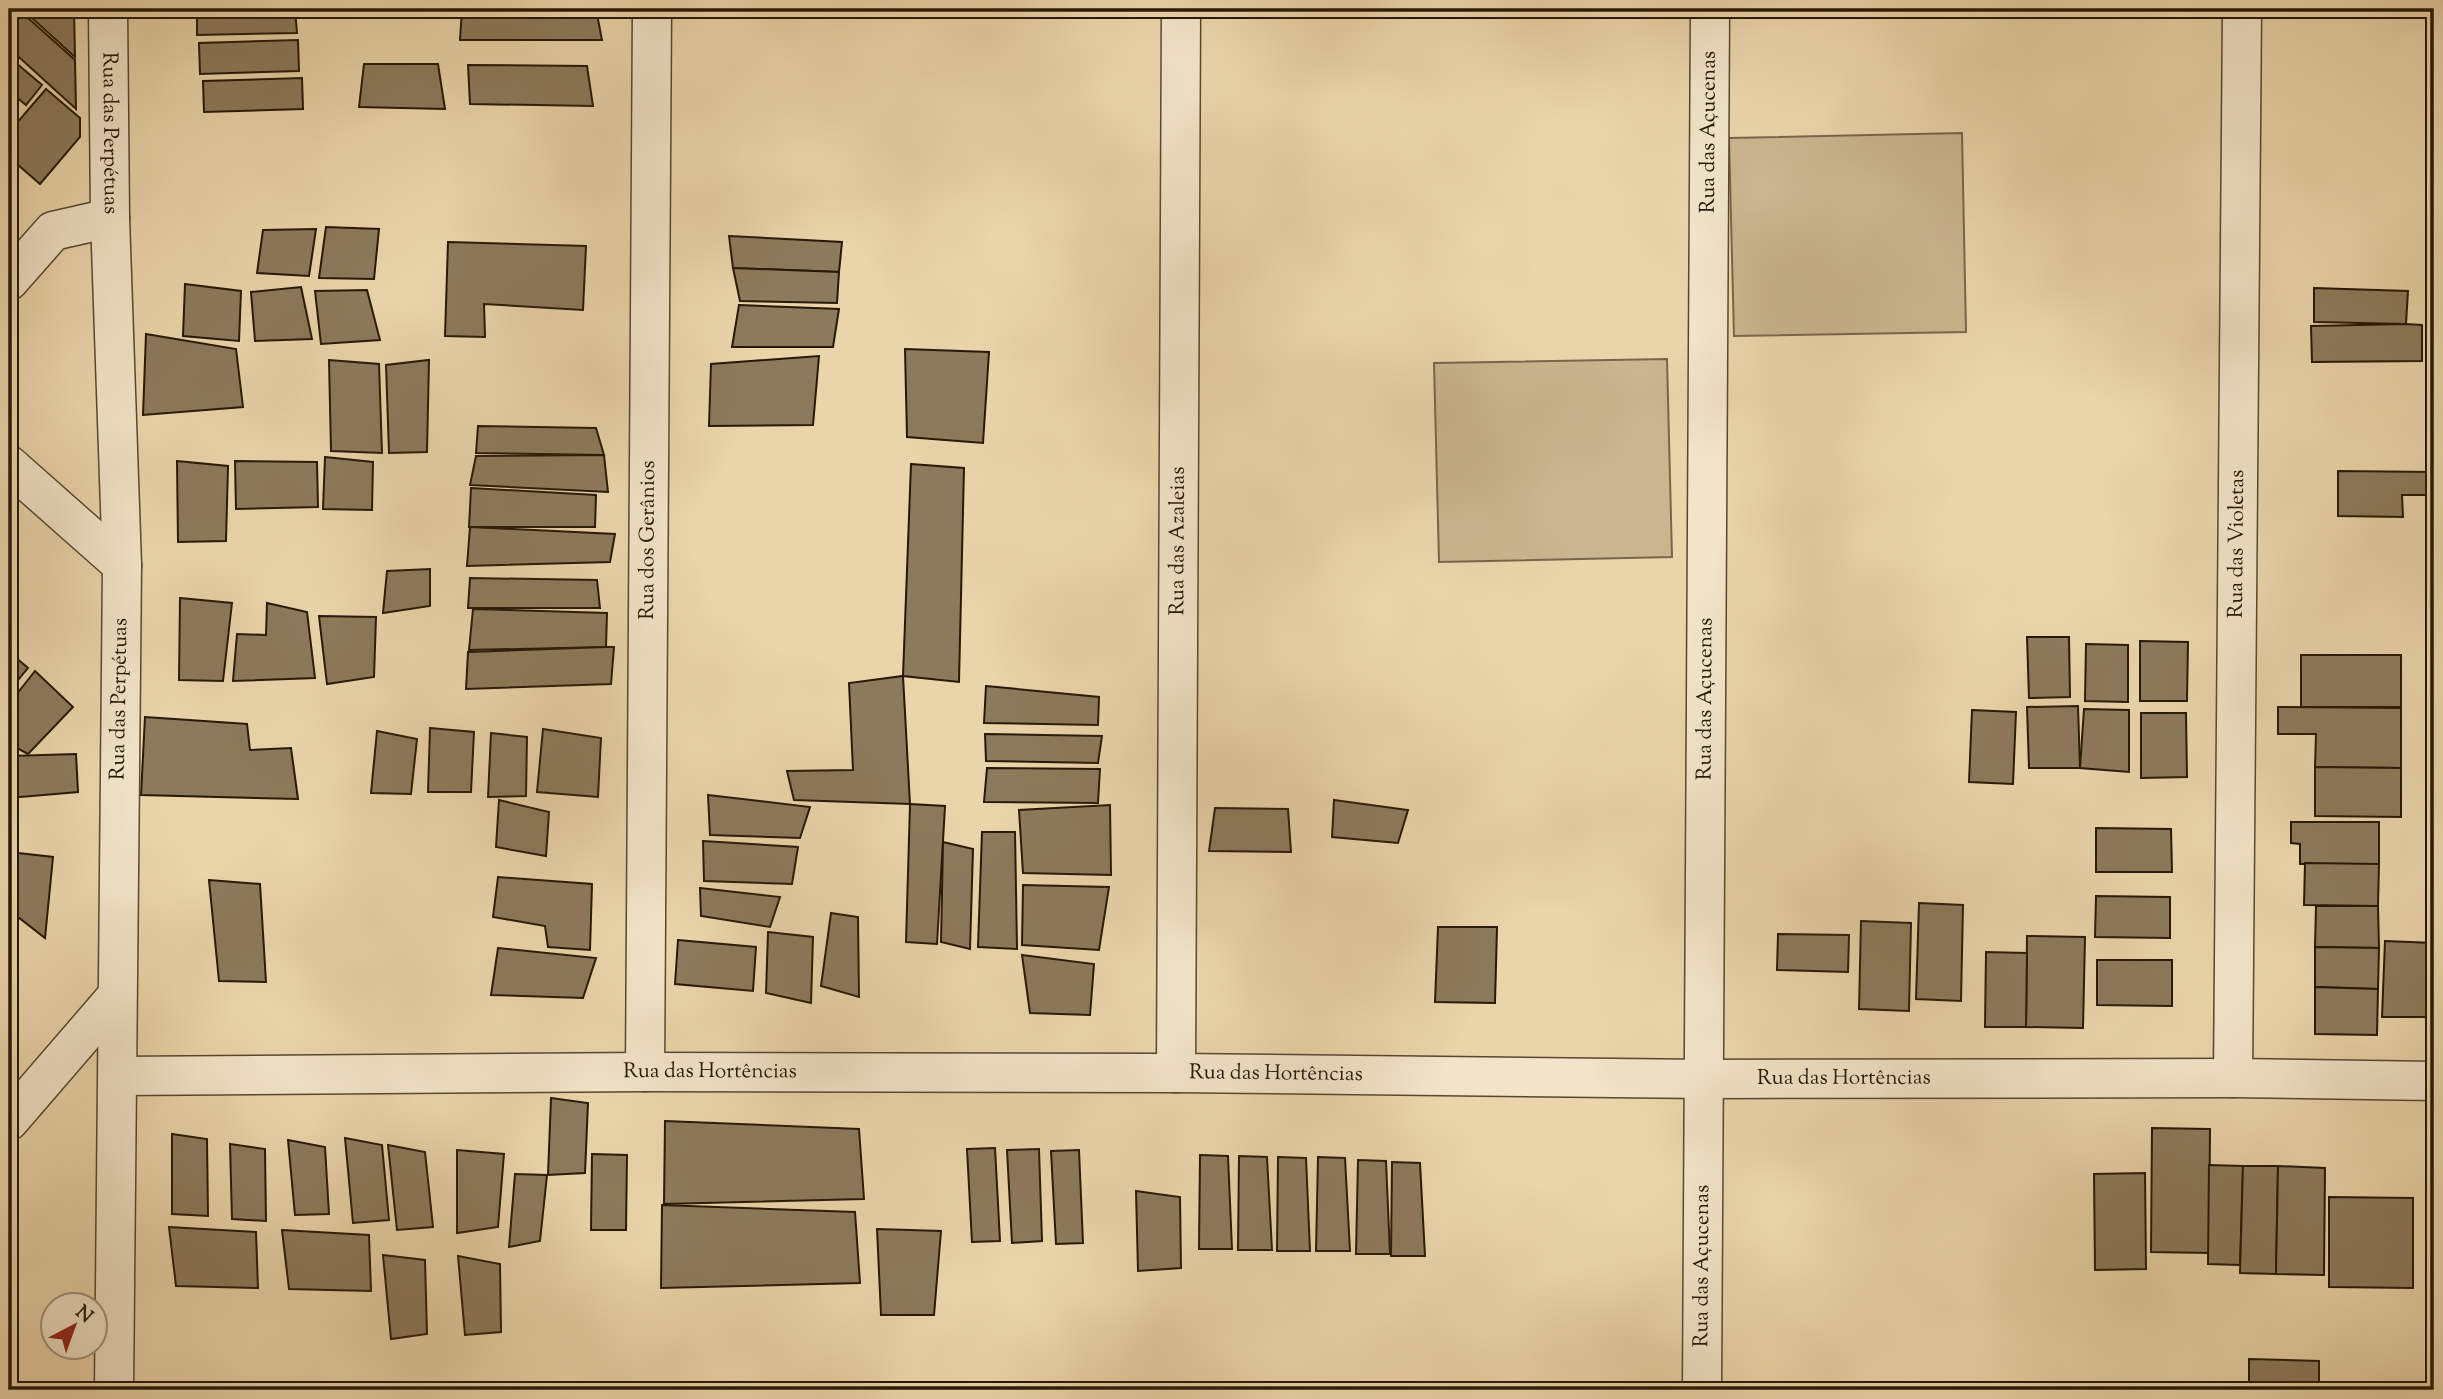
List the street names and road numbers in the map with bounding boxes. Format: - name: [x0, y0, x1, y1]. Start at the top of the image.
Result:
- street label: Rua das Açucenas: [1694, 51, 1725, 213]
- street label: Rua das Perpétuas: [93, 52, 125, 214]
- street label: Rua dos Gerânios: [633, 460, 664, 620]
- street label: Rua das Azaleias: [1163, 466, 1194, 616]
- street label: Rua das Violetas: [2222, 470, 2253, 618]
- street label: Rua das Perpétuas: [104, 618, 136, 780]
- street label: Rua das Açucenas: [1691, 618, 1721, 780]
- street label: Rua das Hortências: [623, 1057, 797, 1087]
- street label: Rua das Hortências: [1189, 1058, 1363, 1090]
- street label: Rua das Hortências: [1757, 1064, 1931, 1094]
- street label: Rua das Açucenas: [1687, 1185, 1718, 1347]

